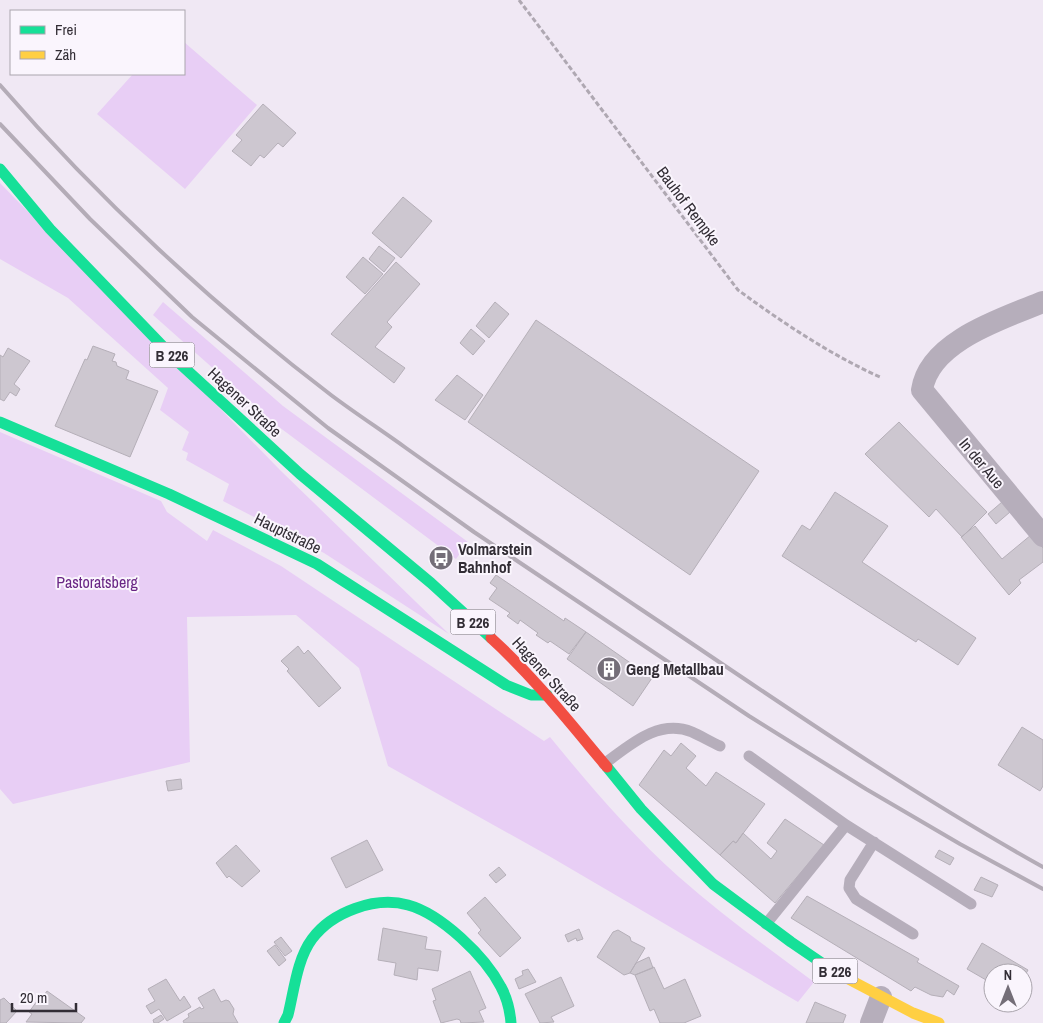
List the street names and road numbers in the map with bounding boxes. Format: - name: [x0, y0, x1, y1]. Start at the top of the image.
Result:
- street label: Bauhof Rempke: [652, 162, 726, 250]
- road number: B 226: [150, 342, 194, 368]
- street label: Hagener Straße: [203, 362, 287, 442]
- street label: In der Aue: [954, 433, 1010, 493]
- street label: Hauptstraße: [251, 507, 325, 559]
- road number: B 226: [450, 610, 496, 634]
- street label: Hagener Straße: [508, 632, 586, 716]
- road number: B 226: [812, 958, 858, 984]

